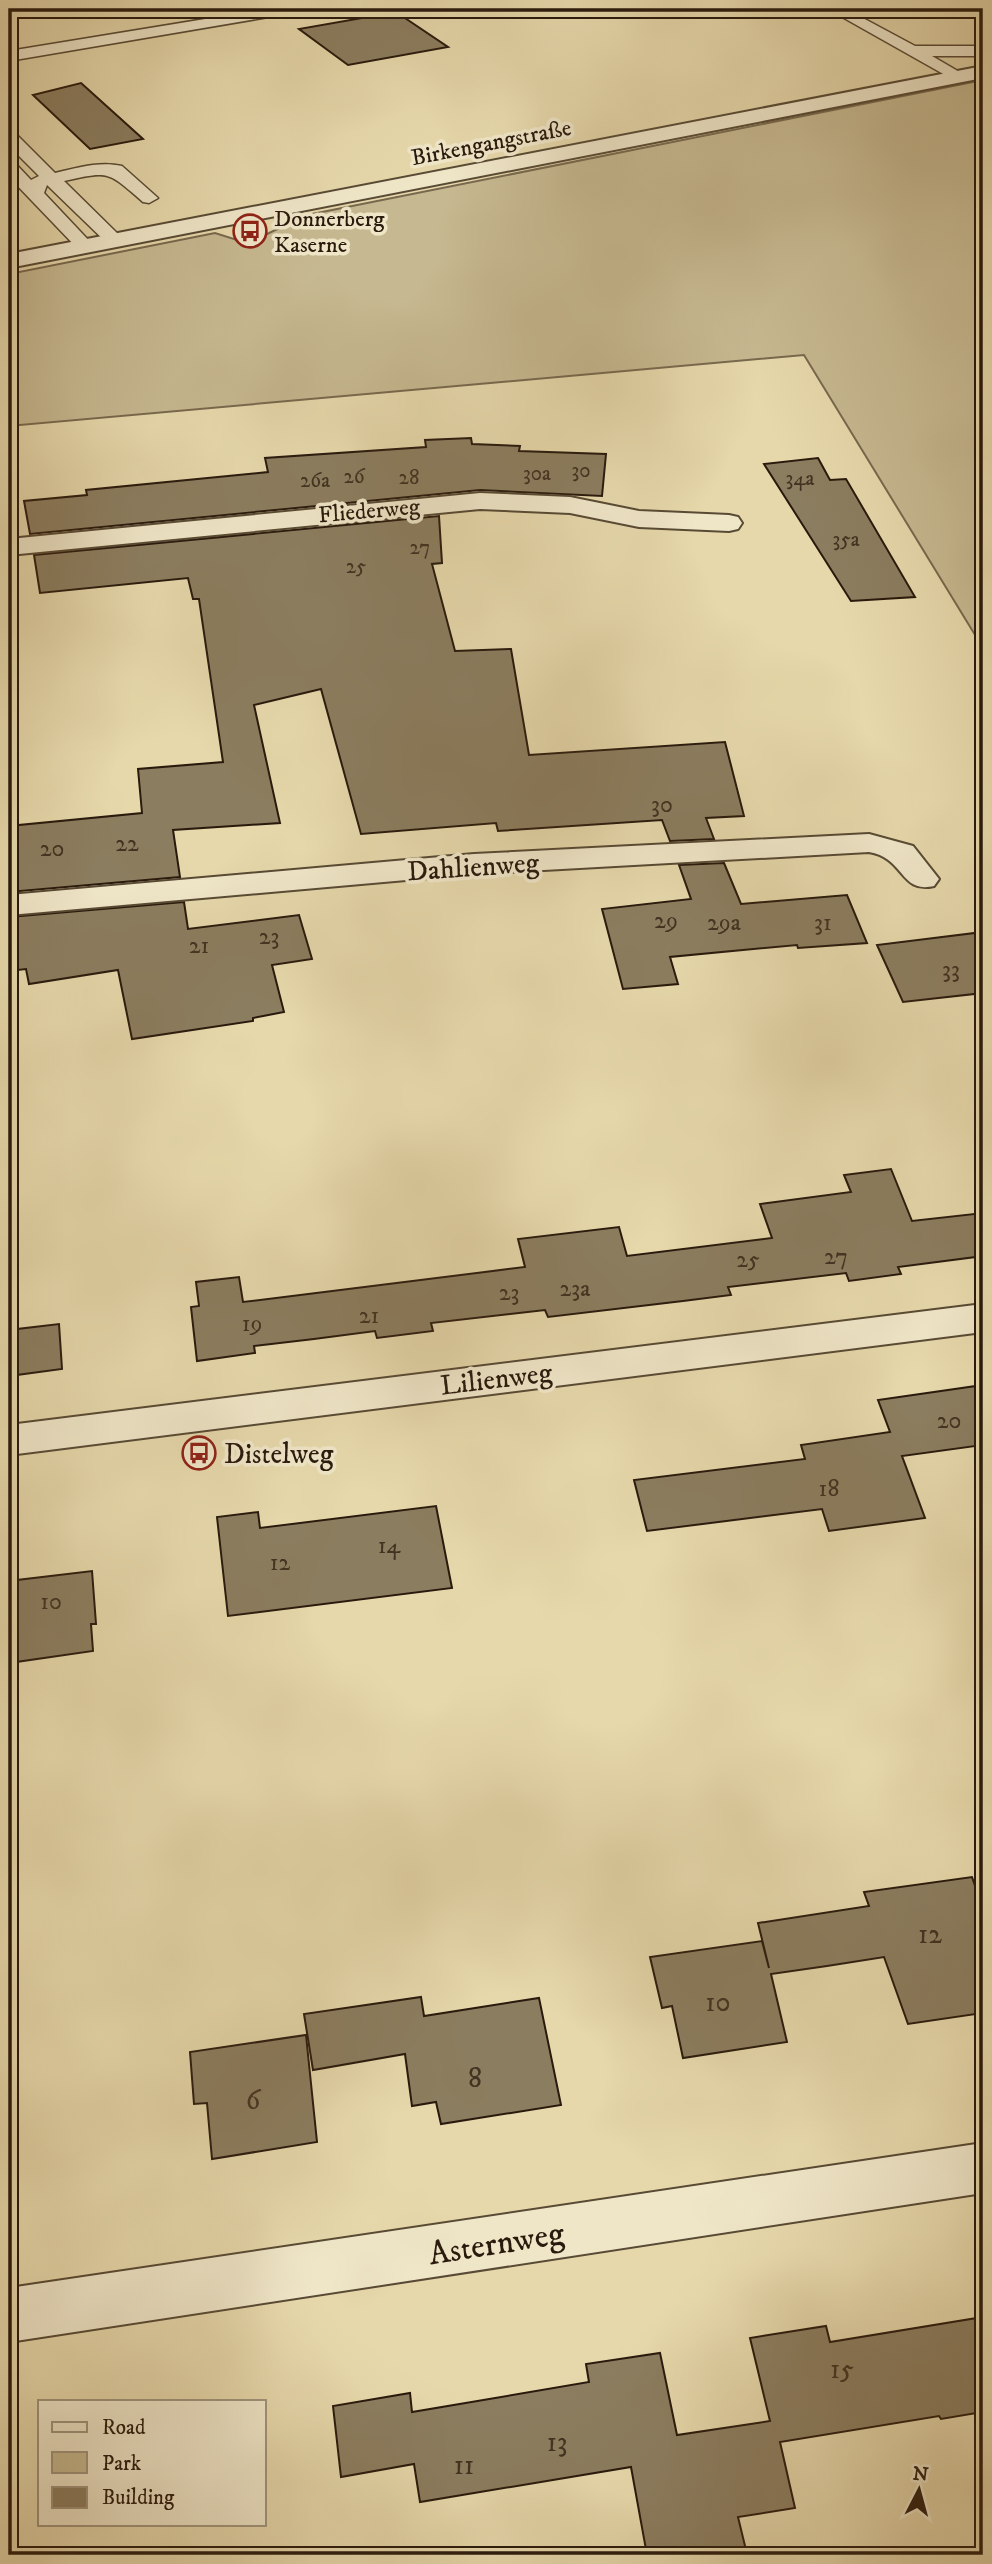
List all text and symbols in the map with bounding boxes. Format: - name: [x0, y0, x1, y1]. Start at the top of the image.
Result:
- street label: Birkengangstraße: [409, 114, 574, 173]
- place label: Donnerberg Kaserne: [274, 205, 385, 260]
- bus stop icon: Donnerberg Kaserne: [231, 212, 269, 250]
- house number: 30: [571, 458, 591, 484]
- house number: 30a: [523, 461, 551, 487]
- house number: 26: [343, 464, 366, 490]
- house number: 28: [399, 465, 419, 491]
- house number: 34a: [786, 466, 814, 492]
- house number: 26a: [300, 468, 330, 494]
- street label: Fliederweg: [317, 493, 422, 530]
- house number: 35a: [832, 527, 860, 553]
- house number: 27: [410, 535, 430, 561]
- house number: 25: [346, 554, 366, 580]
- house number: 30: [651, 790, 673, 820]
- house number: 22: [115, 829, 139, 859]
- house number: 20: [40, 834, 64, 864]
- street label: Dahlienweg: [406, 845, 541, 890]
- house number: 29: [654, 906, 678, 936]
- house number: 29a: [707, 908, 742, 938]
- house number: 31: [814, 908, 832, 938]
- house number: 23: [259, 922, 279, 952]
- house number: 21: [189, 931, 209, 961]
- house number: 33: [942, 955, 960, 985]
- house number: 27: [824, 1242, 848, 1272]
- house number: 25: [736, 1245, 760, 1275]
- house number: 23a: [560, 1274, 591, 1304]
- house number: 23: [499, 1278, 519, 1308]
- house number: 21: [359, 1301, 379, 1331]
- house number: 19: [242, 1309, 262, 1339]
- street label: Lilienweg: [438, 1355, 554, 1404]
- house number: 20: [937, 1406, 961, 1436]
- bus stop icon: Distelweg: [180, 1434, 218, 1472]
- place label: Distelweg: [224, 1437, 334, 1472]
- house number: 18: [819, 1474, 839, 1504]
- house number: 14: [378, 1531, 401, 1561]
- house number: 12: [270, 1548, 291, 1578]
- house number: 10: [40, 1587, 62, 1617]
- house number: 12: [918, 1917, 942, 1952]
- house number: 10: [705, 1985, 731, 2020]
- house number: 8: [468, 2061, 482, 2096]
- house number: 6: [246, 2083, 262, 2118]
- street label: Asternweg: [426, 2213, 568, 2275]
- house number: 15: [830, 2352, 854, 2387]
- legend: [38, 2400, 266, 2526]
- text: Road: [102, 2415, 146, 2441]
- house number: 13: [547, 2425, 567, 2460]
- house number: 11: [454, 2448, 474, 2483]
- text: Park: [102, 2451, 142, 2477]
- north arrow: [884, 2456, 954, 2526]
- text: N: [912, 2462, 930, 2487]
- text: Building: [102, 2485, 175, 2511]

